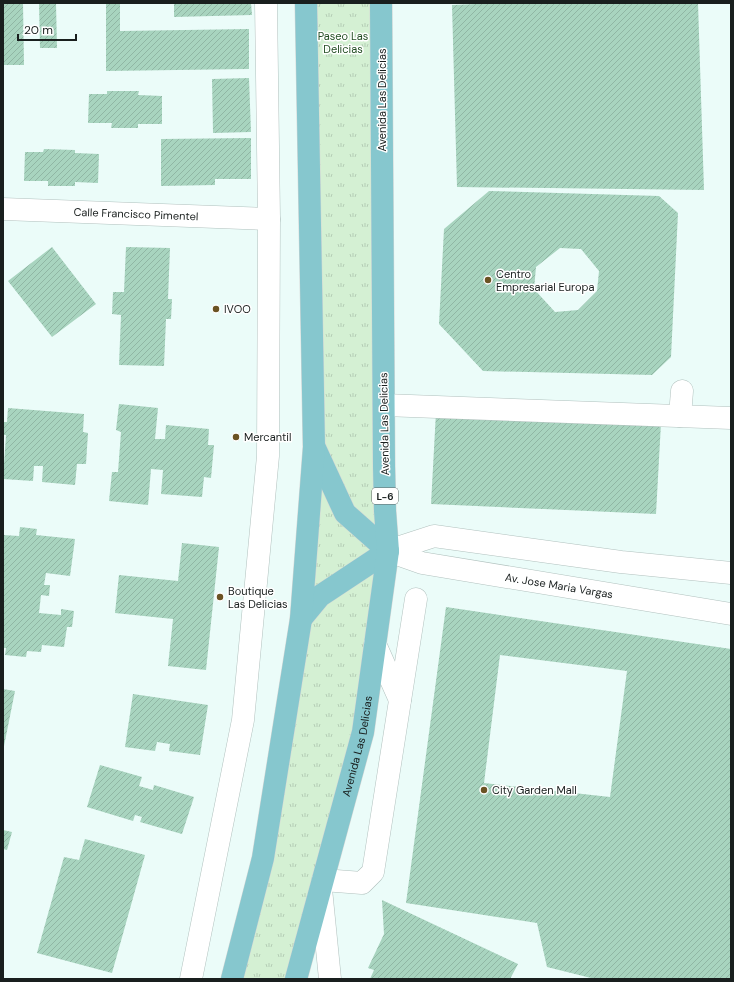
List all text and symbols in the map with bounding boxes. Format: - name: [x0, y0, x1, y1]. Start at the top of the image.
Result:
- scale bar: [18, 16, 76, 42]
- text: 20 m: [24, 22, 53, 38]
- park label: Paseo Las Delicias: [318, 29, 368, 56]
- street label: Avenida Las Delicias: [375, 49, 389, 151]
- street label: Calle Francisco Pimentel: [73, 205, 199, 223]
- place label: Centro Empresarial Europa: [496, 267, 594, 294]
- marker: Centro Empresarial Europa: [483, 275, 493, 285]
- place label: IVOO: [224, 302, 251, 316]
- marker: IVOO: [211, 304, 221, 314]
- street label: Avenida Las Delicias: [376, 372, 392, 476]
- place label: Mercantil: [244, 430, 291, 444]
- marker: Mercantil: [231, 432, 241, 442]
- road number: L-6: [372, 488, 398, 504]
- street label: Av. Jose Maria Vargas: [504, 570, 614, 601]
- place label: Boutique Las Delicias: [228, 584, 288, 611]
- marker: Boutique Las Delicias: [215, 592, 225, 602]
- street label: Avenida Las Delicias: [339, 695, 375, 798]
- place label: City Garden Mall: [492, 783, 577, 797]
- marker: City Garden Mall: [479, 785, 489, 795]

